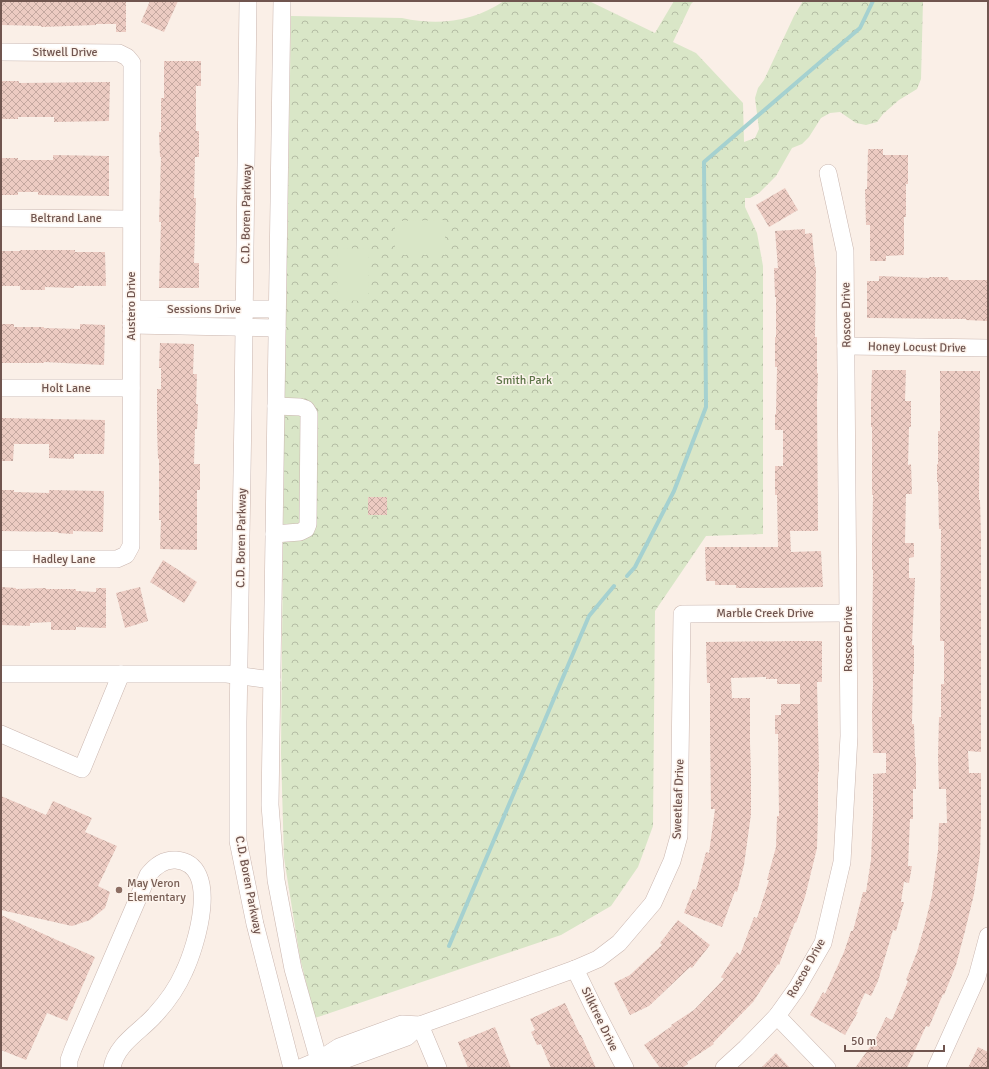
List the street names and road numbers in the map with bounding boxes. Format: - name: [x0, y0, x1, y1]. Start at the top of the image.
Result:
- street label: Sitwell Drive: [32, 45, 98, 60]
- street label: C.D. Boren Parkway: [238, 164, 255, 264]
- street label: Beltrand Lane: [30, 211, 102, 226]
- street label: Austero Drive: [124, 271, 139, 341]
- street label: Roscoe Drive: [838, 282, 855, 348]
- street label: Sessions Drive: [167, 302, 241, 317]
- street label: Honey Locust Drive: [868, 339, 966, 356]
- street label: Holt Lane: [41, 381, 91, 396]
- street label: C.D. Boren Parkway: [233, 488, 250, 588]
- street label: Hadley Lane: [33, 552, 95, 567]
- street label: Marble Creek Drive: [716, 606, 814, 621]
- street label: Roscoe Drive: [841, 606, 856, 672]
- street label: Sweetleaf Drive: [670, 759, 687, 839]
- street label: C.D. Boren Parkway: [232, 835, 265, 936]
- street label: Roscoe Drive: [784, 936, 829, 1001]
- street label: Silktree Drive: [578, 985, 621, 1054]

